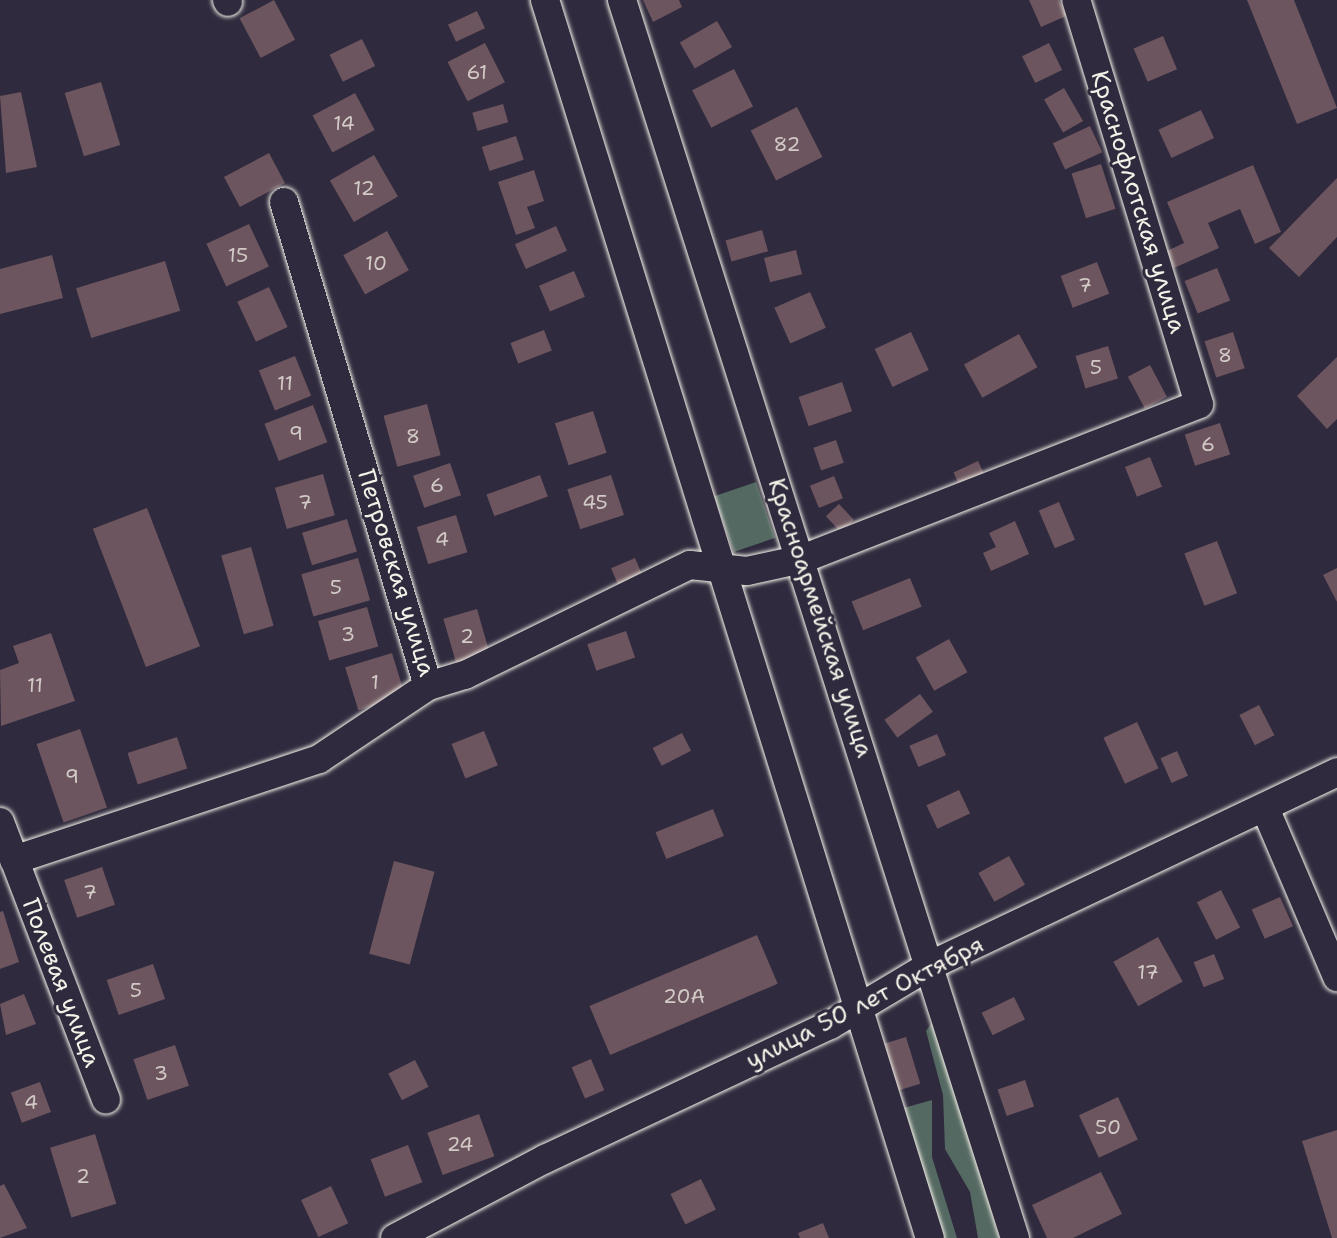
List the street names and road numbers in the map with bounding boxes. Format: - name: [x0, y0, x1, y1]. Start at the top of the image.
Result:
- street label: Краснофлотская улица: [1084, 67, 1192, 337]
- street label: Петровская улица: [351, 466, 441, 680]
- street label: Красноармейская улица: [761, 475, 879, 761]
- street label: Полевая улица: [16, 895, 106, 1071]
- street label: улица 50 лет Октября: [741, 930, 989, 1076]

